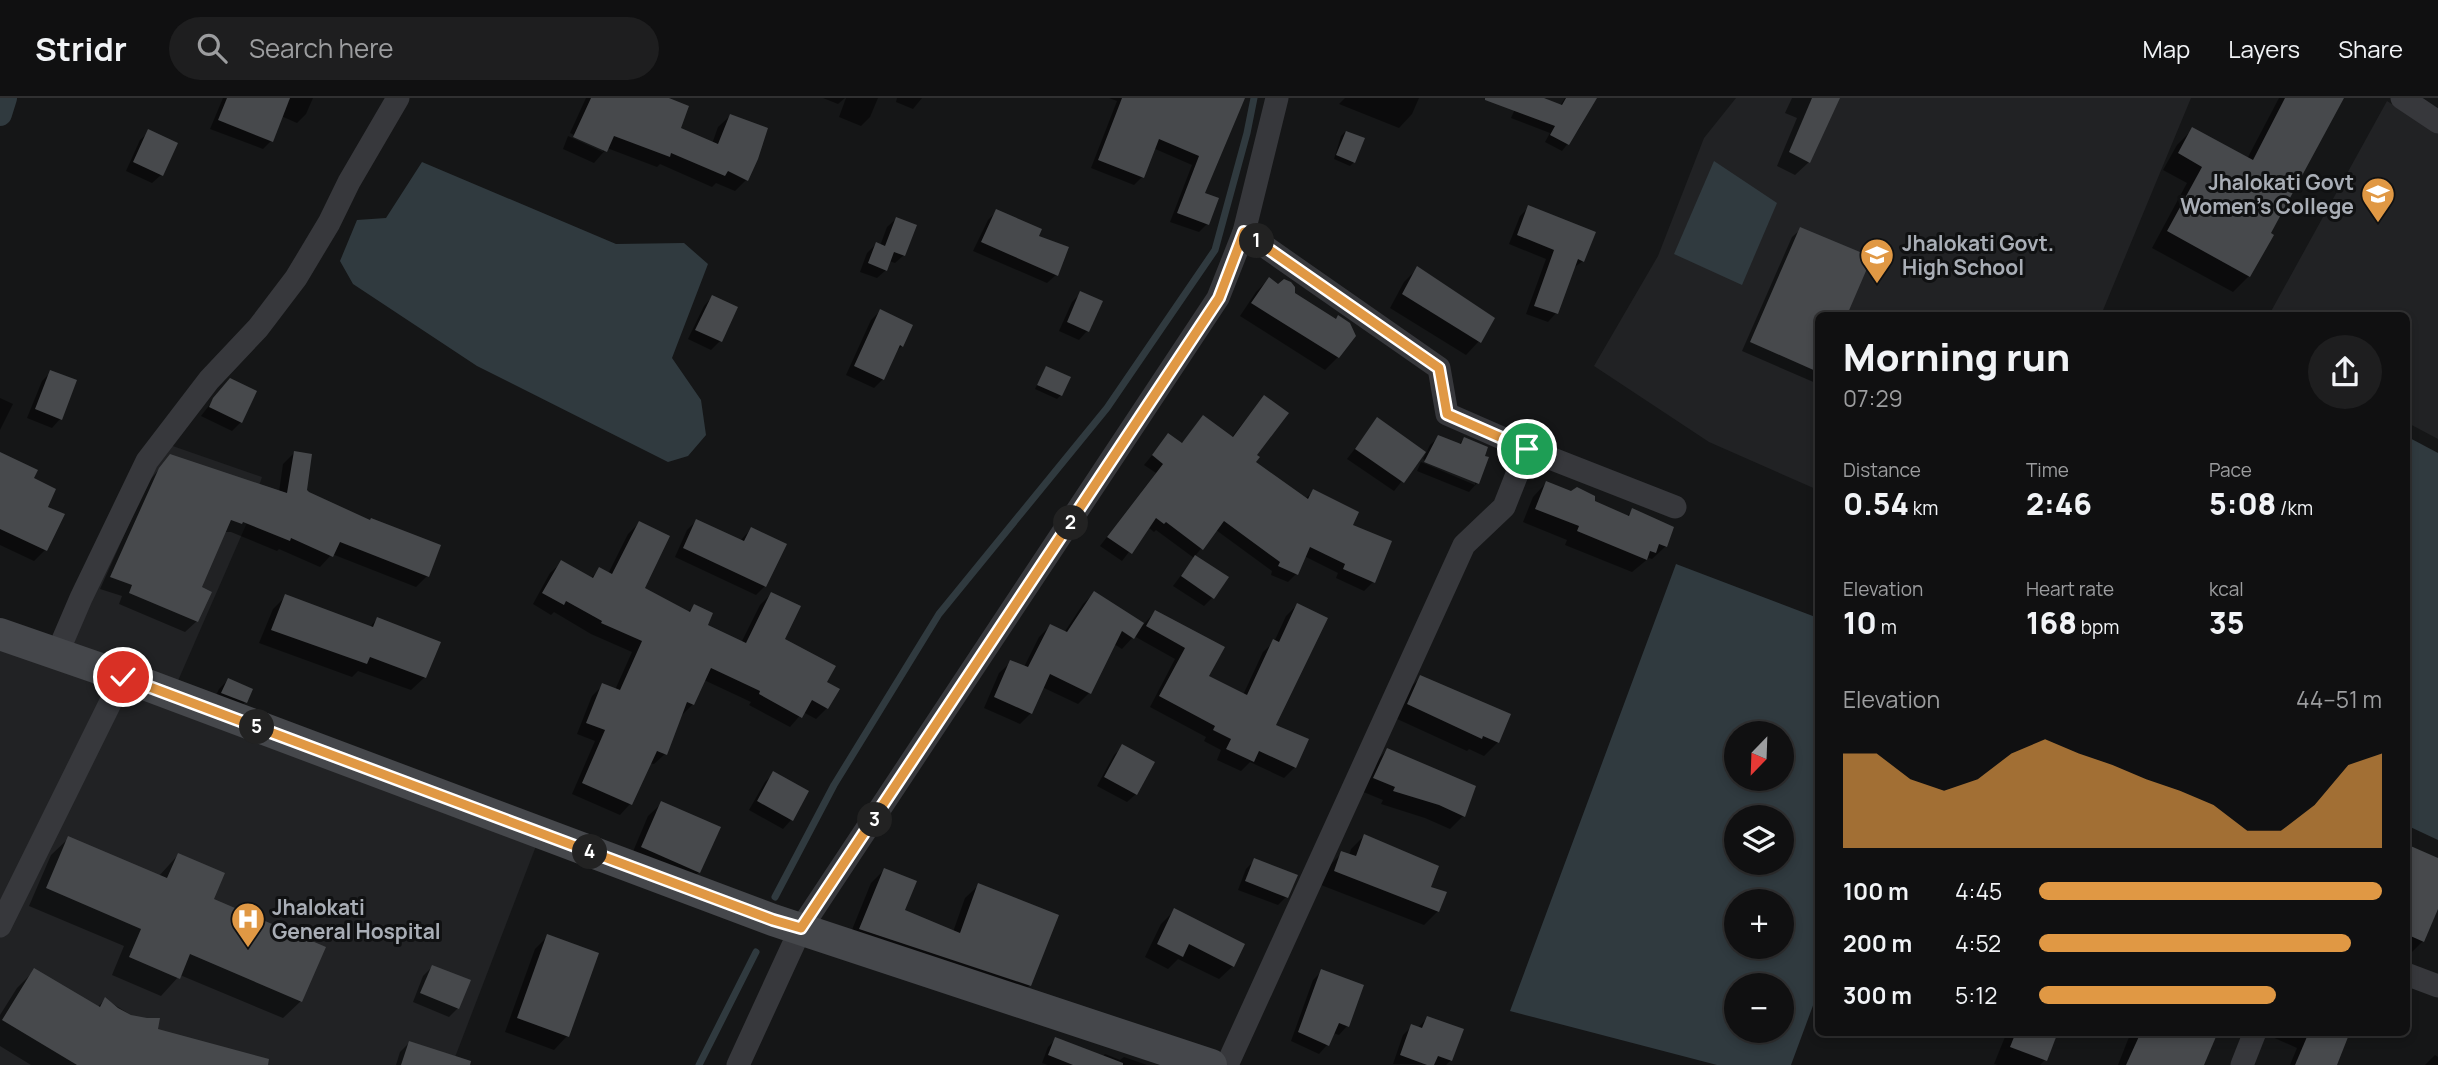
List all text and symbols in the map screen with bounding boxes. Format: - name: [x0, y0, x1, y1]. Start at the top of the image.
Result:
- search box: [169, 17, 659, 80]
- text: Stridr: [35, 26, 127, 71]
- icon: search: [193, 29, 231, 67]
- text: Search here: [249, 30, 393, 66]
- text: Map: [2143, 32, 2190, 65]
- text: Layers: [2228, 32, 2300, 65]
- text: Share: [2338, 32, 2403, 65]
- place label: Jhalokati Govt Women's College: [2180, 168, 2354, 220]
- school or university icon: Jhalokati Govt Women's College: [2359, 175, 2397, 224]
- pin: 1: [1240, 223, 1274, 258]
- text: 1: [1252, 227, 1261, 253]
- place label: Jhalokati Govt. High School: [1902, 229, 2054, 281]
- school or university icon: Jhalokati Govt. High School: [1858, 236, 1896, 285]
- text: Morning run: [1843, 330, 2070, 382]
- button: share: [2308, 335, 2382, 409]
- text: 07:29: [1843, 382, 1903, 414]
- pin: [1497, 419, 1557, 479]
- icon: arrive: [1508, 430, 1546, 468]
- text: Distance: [1843, 457, 1921, 483]
- text: Time: [2026, 457, 2069, 483]
- text: Pace: [2209, 457, 2252, 483]
- text: 0.54: [1843, 483, 1909, 524]
- text: 2:46: [2026, 483, 2092, 524]
- text: 5:08: [2209, 483, 2276, 524]
- text: km: [1909, 495, 1938, 521]
- text: /km: [2276, 495, 2313, 521]
- pin: 2: [1054, 506, 1088, 540]
- text: 2: [1065, 509, 1076, 535]
- text: Elevation: [1843, 576, 1923, 602]
- text: Heart rate: [2026, 576, 2114, 602]
- text: kcal: [2209, 576, 2244, 602]
- text: 10: [1843, 602, 1877, 643]
- text: 168: [2026, 602, 2077, 643]
- text: 35: [2209, 602, 2244, 643]
- text: m: [1877, 614, 1897, 640]
- text: bpm: [2077, 614, 2119, 640]
- pin: [93, 647, 153, 707]
- icon: check: [104, 658, 142, 696]
- text: Elevation: [1843, 683, 1940, 715]
- text: 44–51 m: [2296, 683, 2382, 715]
- pin: 5: [240, 710, 274, 744]
- text: 5: [251, 713, 262, 739]
- north arrow: [1724, 721, 1794, 791]
- map controls: [1724, 721, 1794, 1043]
- pin: 3: [858, 802, 892, 838]
- button: layers: [1724, 805, 1794, 875]
- text: 3: [869, 806, 880, 832]
- pin: 4: [572, 834, 608, 870]
- text: 4: [584, 838, 595, 864]
- text: 100 m: [1843, 875, 1909, 907]
- text: 4:45: [1955, 875, 2002, 907]
- button: +: [1724, 889, 1794, 959]
- place label: Jhalokati General Hospital: [272, 893, 441, 945]
- hospital icon: Jhalokati General Hospital: [229, 900, 267, 949]
- text: 200 m: [1843, 927, 1912, 959]
- text: 4:52: [1955, 927, 2001, 959]
- button: −: [1724, 973, 1794, 1043]
- text: 300 m: [1843, 979, 1912, 1011]
- text: 5:12: [1955, 979, 1997, 1011]

